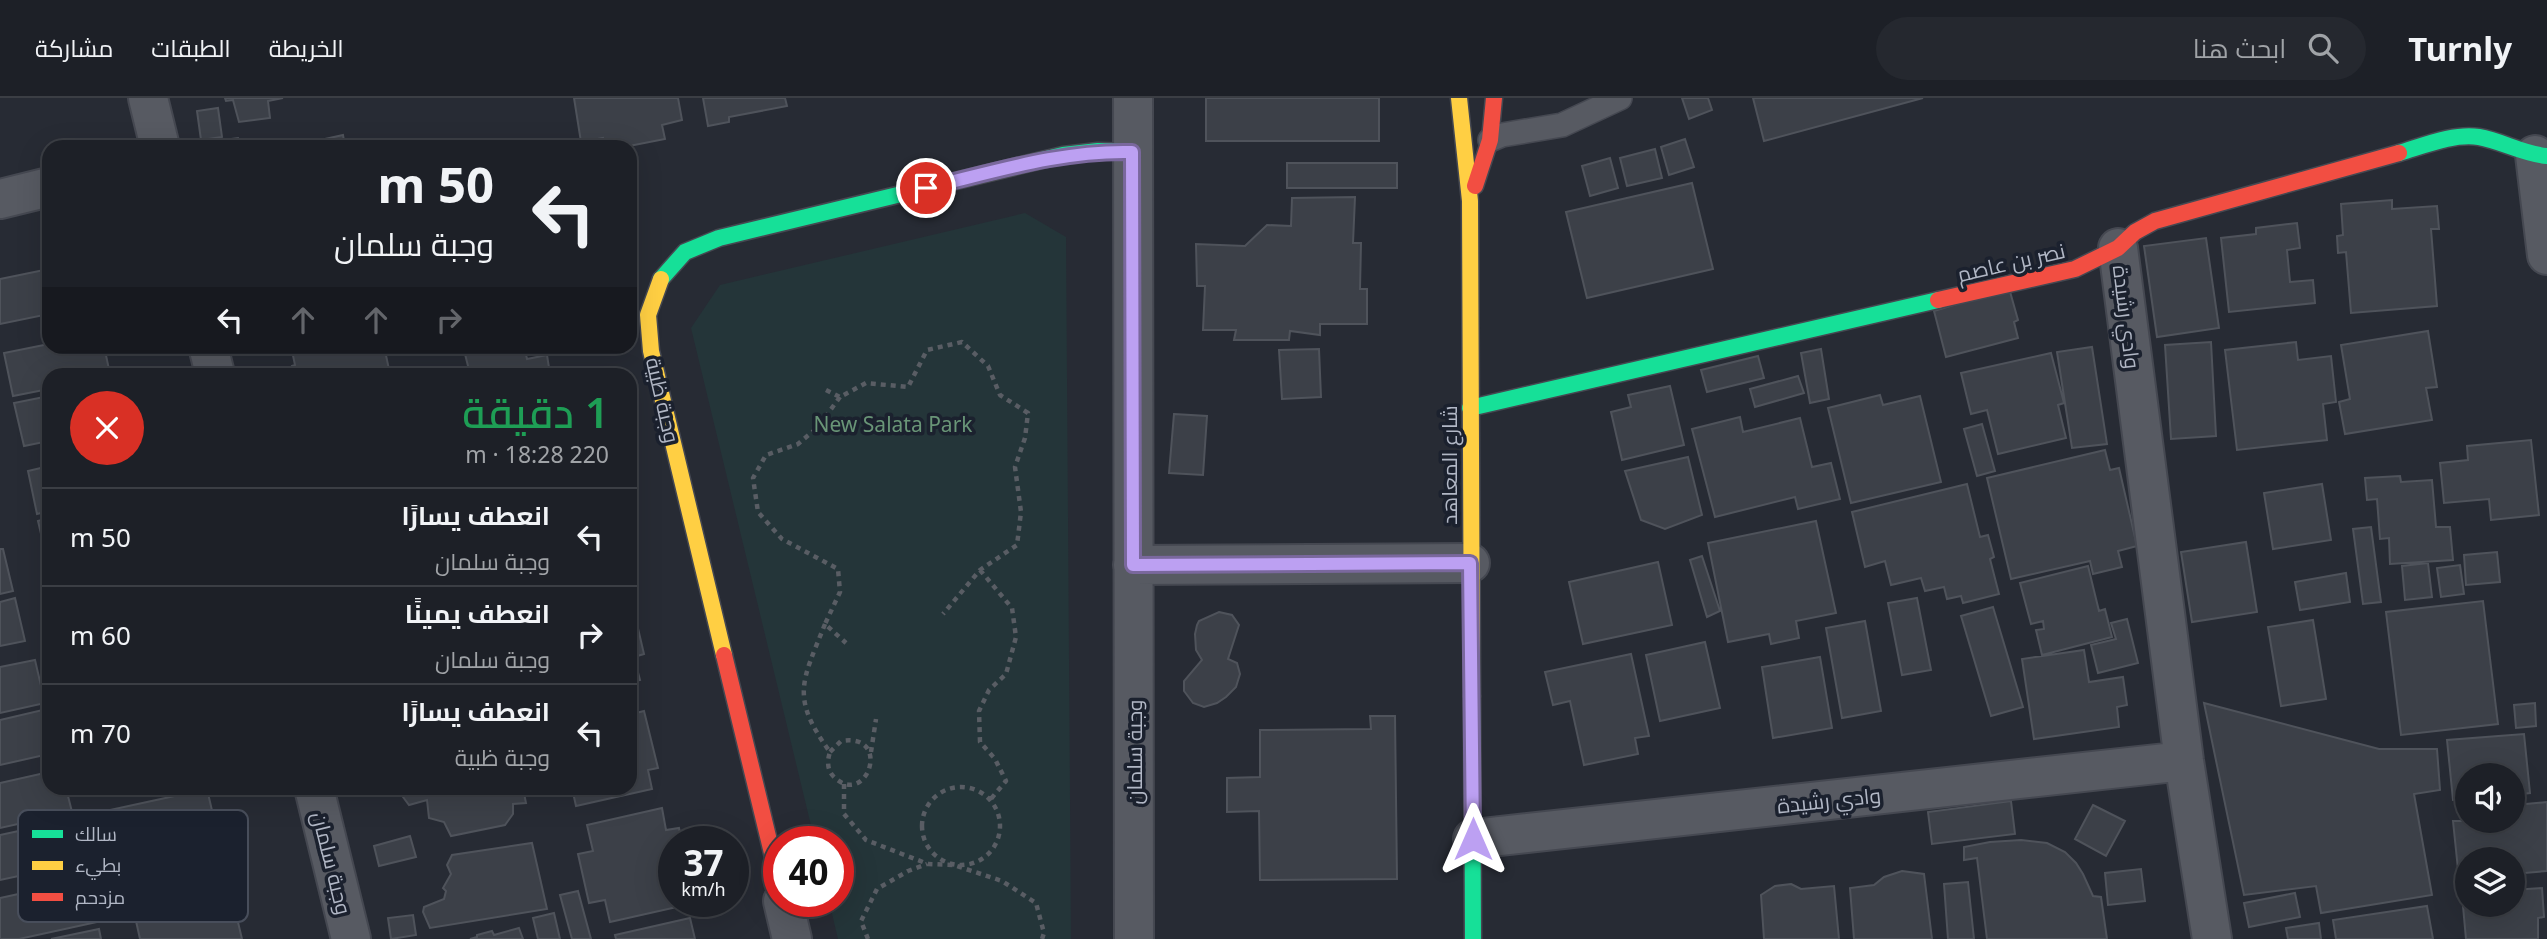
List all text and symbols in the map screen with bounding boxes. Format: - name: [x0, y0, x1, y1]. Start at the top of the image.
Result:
- search box: [1876, 17, 2366, 80]
- text: Turnly: [2408, 26, 2512, 71]
- icon: search: [2304, 29, 2342, 67]
- text: ابحث هنا: [2193, 30, 2286, 66]
- text: مشاركة: [35, 31, 113, 64]
- text: الطبقات: [151, 31, 231, 64]
- text: الخريطة: [269, 31, 344, 64]
- text: 50 m: [377, 151, 494, 217]
- pin: [896, 158, 956, 218]
- icon: left: [518, 168, 609, 259]
- icon: arrive: [907, 169, 945, 207]
- text: وجبة سلمان: [334, 222, 494, 265]
- street label: نصر بن عاصم: [1954, 236, 2068, 289]
- street label: وادي رشيدة: [2104, 264, 2147, 371]
- icon: left: [211, 301, 249, 339]
- icon: ahead: [284, 301, 322, 339]
- icon: ahead: [357, 301, 395, 339]
- icon: right: [430, 301, 468, 339]
- street label: وجبة ظبية: [640, 354, 686, 446]
- text: 1 دقيقة: [462, 383, 609, 440]
- button: close: [70, 391, 144, 465]
- street label: شارع المعاهد: [1435, 405, 1464, 525]
- park label: New Salata Park: [813, 410, 973, 438]
- text: 220 m · 18:28: [465, 438, 609, 470]
- text: انعطف يسارًا: [401, 497, 550, 533]
- icon: left: [571, 518, 609, 556]
- text: 50 m: [70, 519, 131, 555]
- text: وجبة سلمان: [435, 545, 550, 577]
- text: انعطف يمينًا: [405, 595, 550, 631]
- icon: right: [571, 616, 609, 654]
- text: 60 m: [70, 617, 131, 653]
- text: وجبة سلمان: [435, 643, 550, 675]
- text: انعطف يسارًا: [401, 693, 550, 729]
- street label: وجبة سلمان: [1120, 699, 1148, 805]
- icon: left: [571, 714, 609, 752]
- text: 70 m: [70, 715, 131, 751]
- text: وجبة ظبية: [455, 741, 550, 773]
- map controls: [2455, 763, 2525, 917]
- button: sound: [2455, 763, 2525, 833]
- street label: وادي رشيدة: [1776, 781, 1883, 822]
- position arrow: [1436, 802, 1510, 876]
- street label: وجبة سلمان: [306, 809, 358, 917]
- legend: [18, 810, 248, 922]
- text: سالك: [75, 821, 117, 847]
- speed limit sign: 40: [763, 826, 854, 917]
- text: 37: [683, 839, 724, 886]
- button: layers: [2455, 847, 2525, 917]
- text: بطيء: [75, 852, 121, 880]
- text: km/h: [681, 877, 726, 901]
- text: مزدحم: [75, 884, 125, 911]

